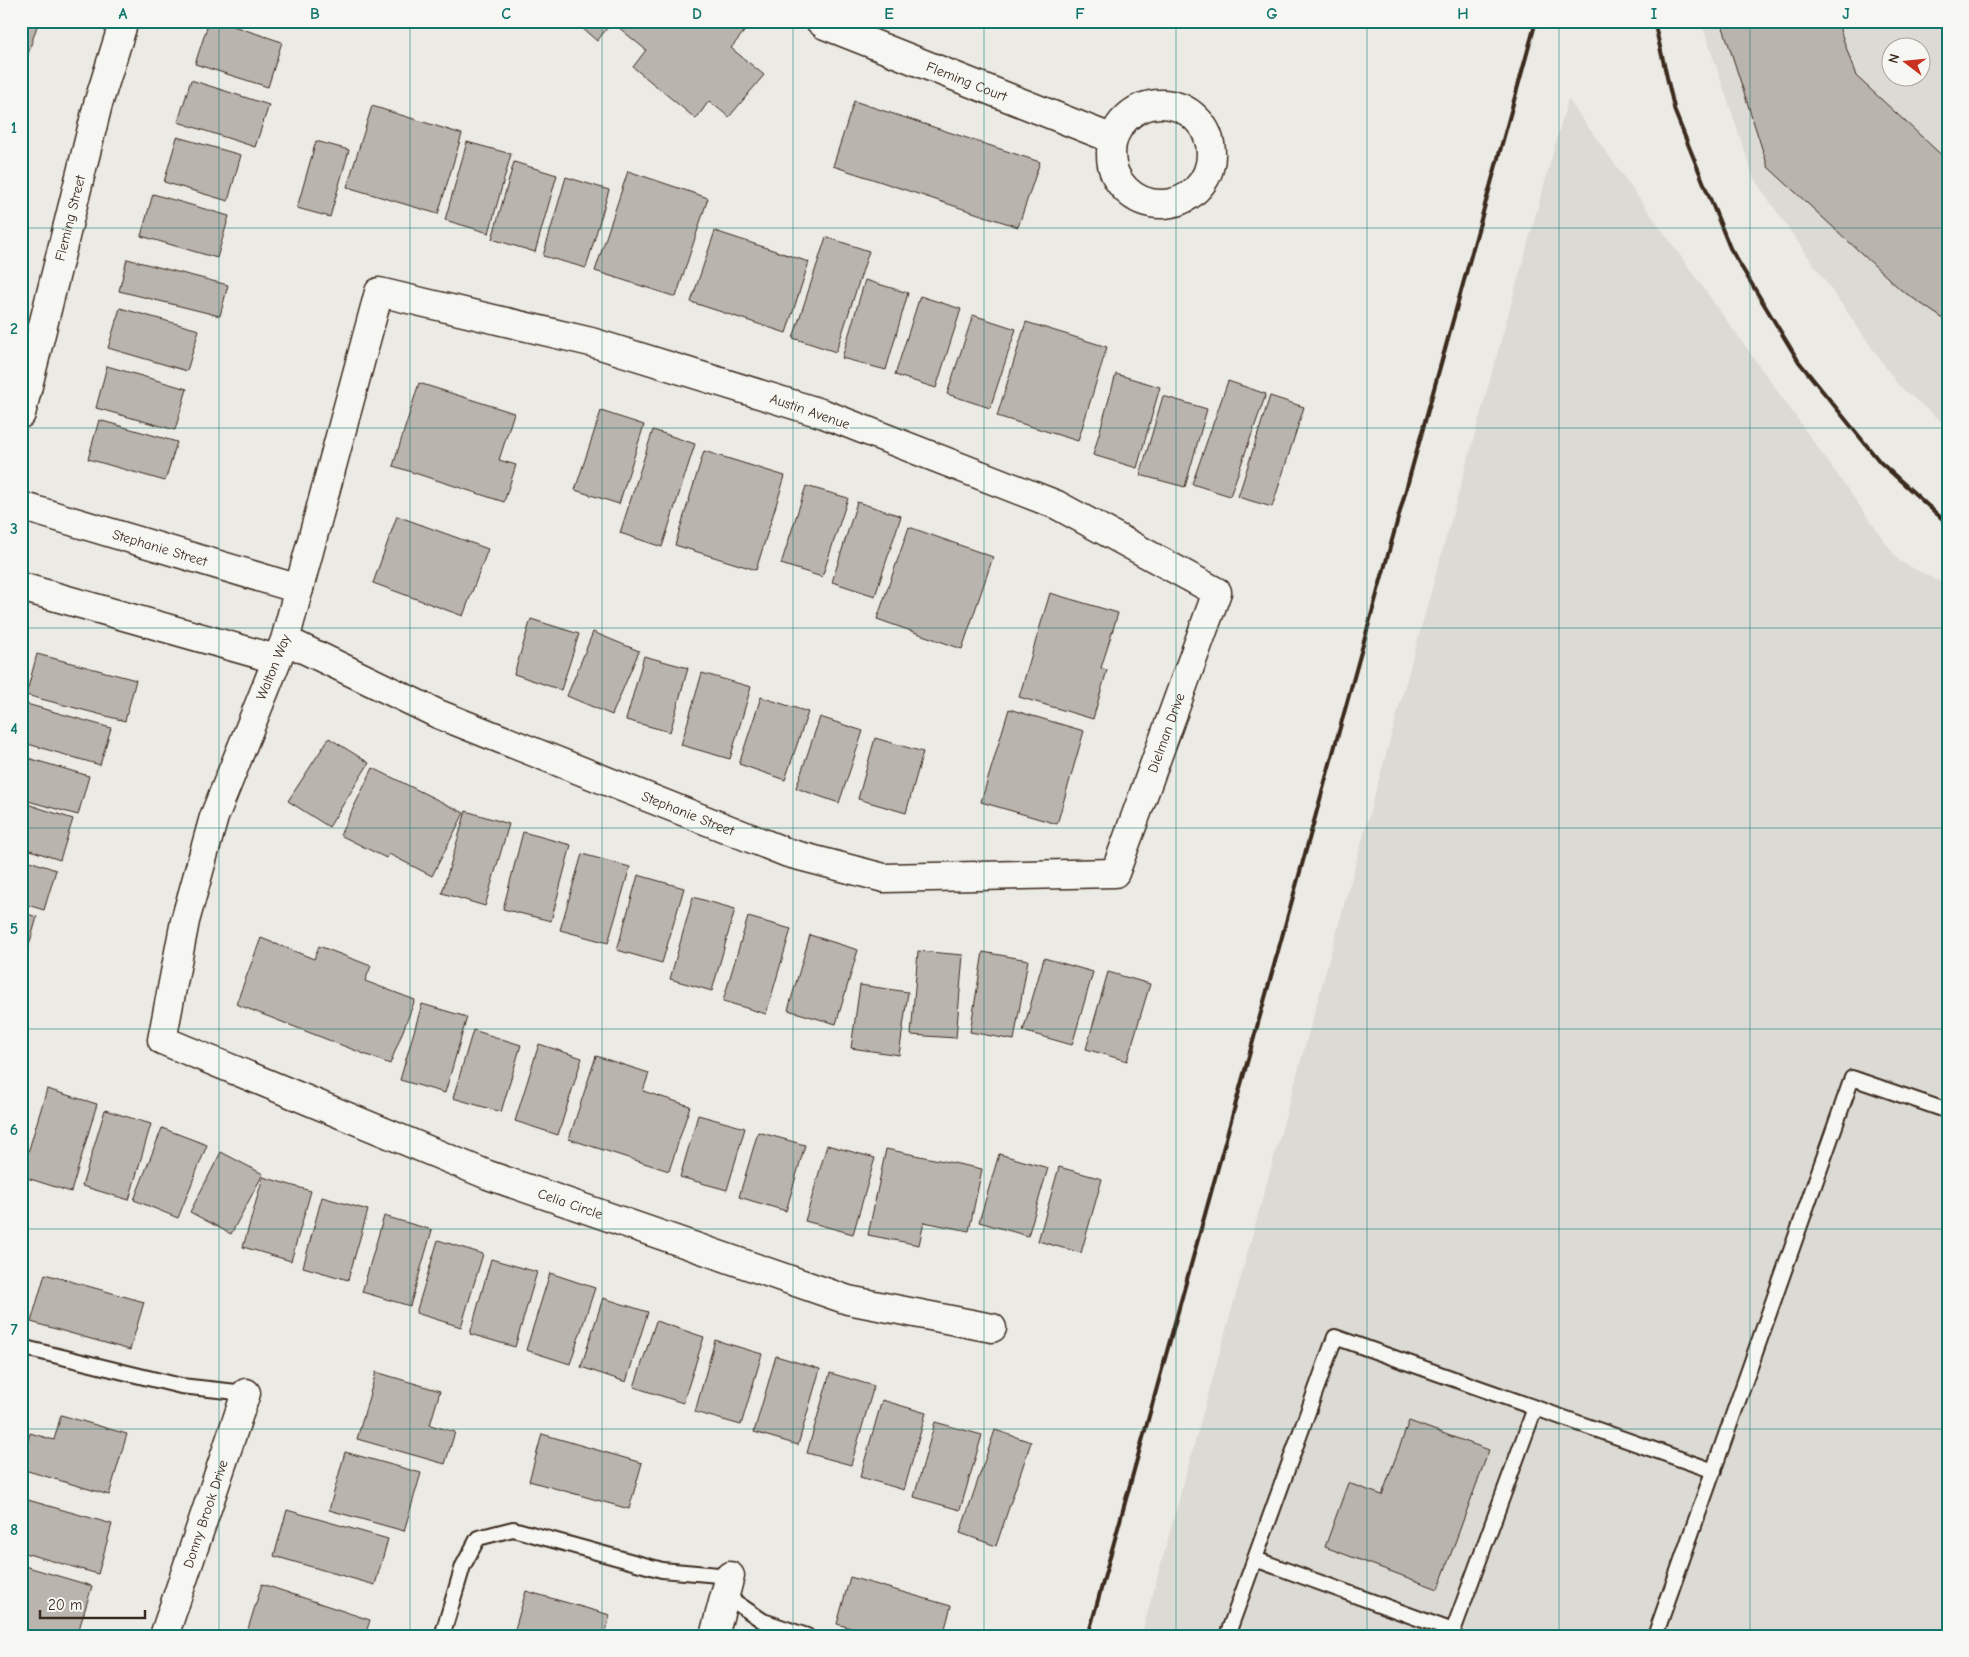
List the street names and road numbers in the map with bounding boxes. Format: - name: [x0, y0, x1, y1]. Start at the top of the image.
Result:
- street label: Fleming Court: [924, 58, 1011, 106]
- street label: Fleming Street: [51, 172, 89, 263]
- street label: Austin Avenue: [768, 390, 852, 433]
- street label: Stephanie Street: [110, 526, 210, 570]
- street label: Walton Way: [253, 631, 295, 703]
- street label: Dielman Drive: [1144, 691, 1189, 775]
- street label: Stephanie Street: [639, 788, 738, 840]
- street label: Celia Circle: [535, 1185, 605, 1223]
- street label: Donny Brook Drive: [180, 1458, 232, 1570]

